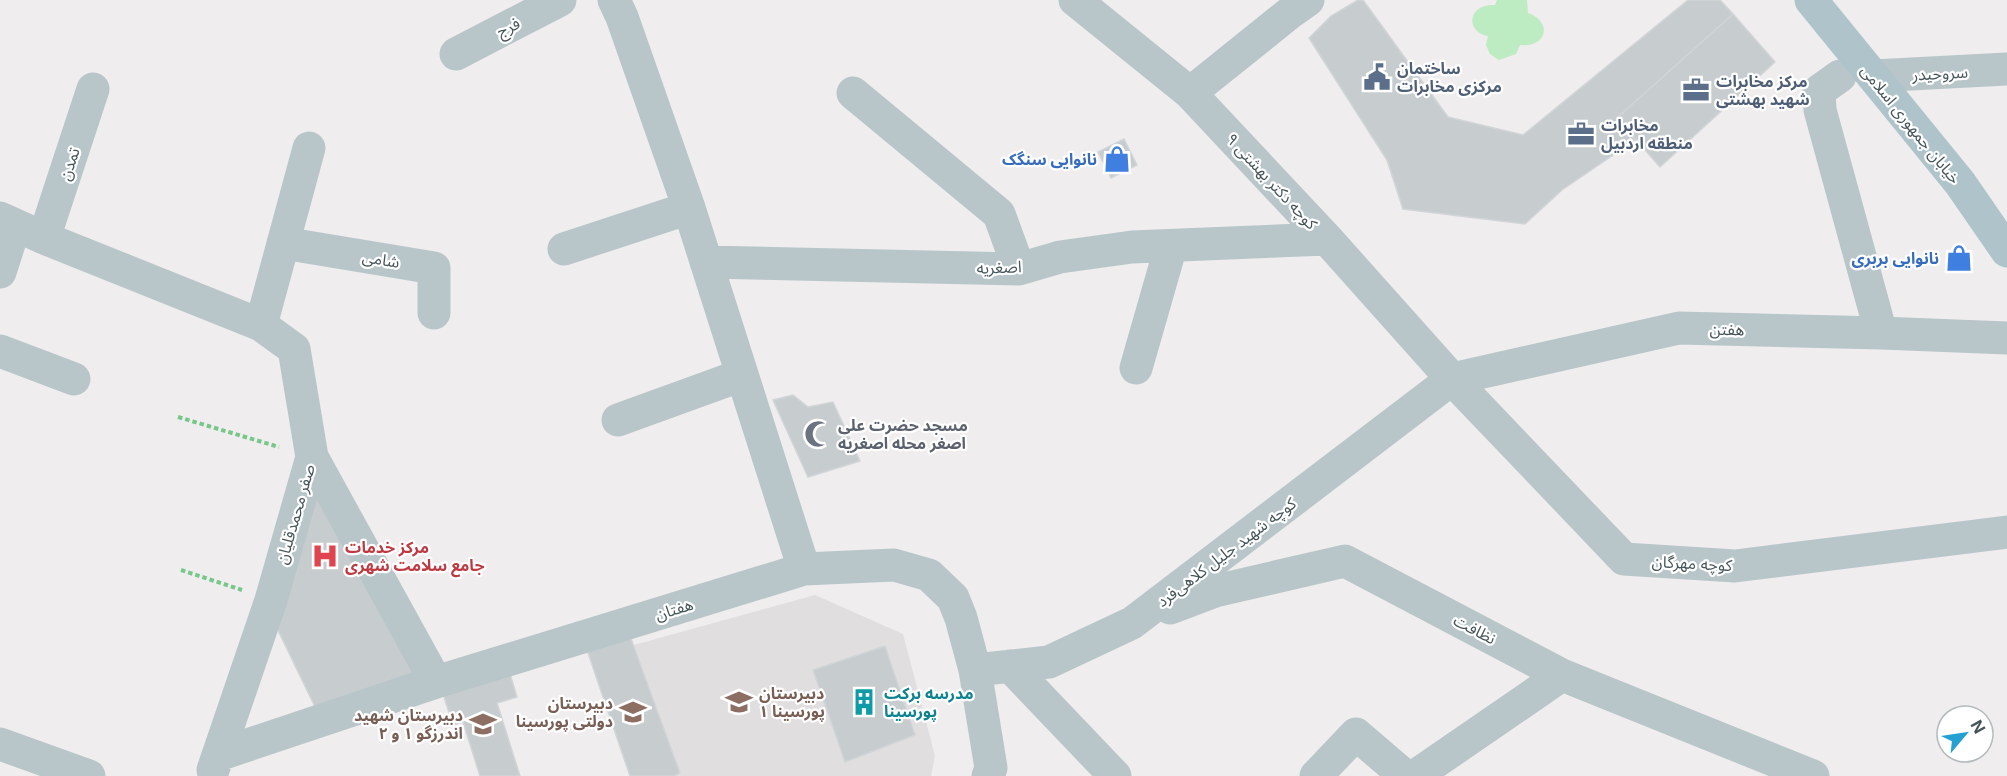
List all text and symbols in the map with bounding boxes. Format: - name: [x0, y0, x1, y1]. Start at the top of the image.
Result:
- street label: فرج: [493, 13, 524, 44]
- place label: ساختمان مرکزی مخابرات: [1397, 58, 1502, 96]
- street label: خیابان جمهوری اسلامی: [1857, 60, 1965, 188]
- public building icon: ساختمان مرکزی مخابرات: [1362, 62, 1392, 92]
- street label: سروحیدر: [1911, 62, 1968, 84]
- place label: مرکز مخابرات شهید بهشتی: [1716, 71, 1810, 109]
- office icon: مرکز مخابرات شهید بهشتی: [1681, 75, 1711, 105]
- place label: مخابرات منطقه اردبیل: [1601, 115, 1693, 153]
- office icon: مخابرات منطقه اردبیل: [1566, 119, 1596, 149]
- street label: کوچه دکتر بهشتی ۹: [1222, 129, 1322, 234]
- shop icon: نانوایی سنگک: [1102, 144, 1132, 174]
- street label: تمدن: [54, 145, 84, 183]
- place label: نانوایی سنگک: [1002, 149, 1097, 169]
- shop icon: نانوایی بربری: [1944, 243, 1974, 273]
- street label: شامی: [361, 246, 401, 272]
- place label: نانوایی بربری: [1851, 248, 1939, 268]
- street label: اصغریه: [976, 256, 1022, 278]
- street label: هفتن: [1709, 319, 1745, 339]
- place label: مسجد حضرت علی اصغر محله اصغریه: [838, 415, 968, 453]
- mosque icon: مسجد حضرت علی اصغر محله اصغریه: [803, 419, 833, 449]
- street label: صفر محمدقلیان: [271, 462, 319, 566]
- street label: کوچه شهید جلیل کلاهی‌فرد: [1152, 493, 1301, 612]
- place label: مرکز خدمات جامع سلامت شهری: [345, 537, 485, 578]
- hospital icon: مرکز خدمات جامع سلامت شهری: [310, 541, 340, 571]
- street label: کوچه مهرگان: [1651, 551, 1733, 576]
- street label: هفتان: [653, 594, 695, 624]
- street label: نظافت: [1450, 610, 1500, 648]
- place label: دبیرستان پورسینا ۱: [759, 683, 825, 722]
- place label: مدرسه برکت پورسینا: [884, 683, 974, 722]
- school or university icon: دبیرستان پورسینا ۱: [724, 687, 754, 717]
- building icon: مدرسه برکت پورسینا: [849, 687, 879, 717]
- place label: دبیرستان دولتی پورسینا: [516, 693, 613, 732]
- school or university icon: دبیرستان دولتی پورسینا: [618, 697, 648, 727]
- north arrow: [1935, 704, 1995, 764]
- place label: دبیرستان شهید اندرزگو ۱ و ۲: [354, 705, 463, 743]
- school or university icon: دبیرستان شهید اندرزگو ۱ و ۲: [468, 709, 498, 739]
- text: N: [1966, 717, 1990, 737]

